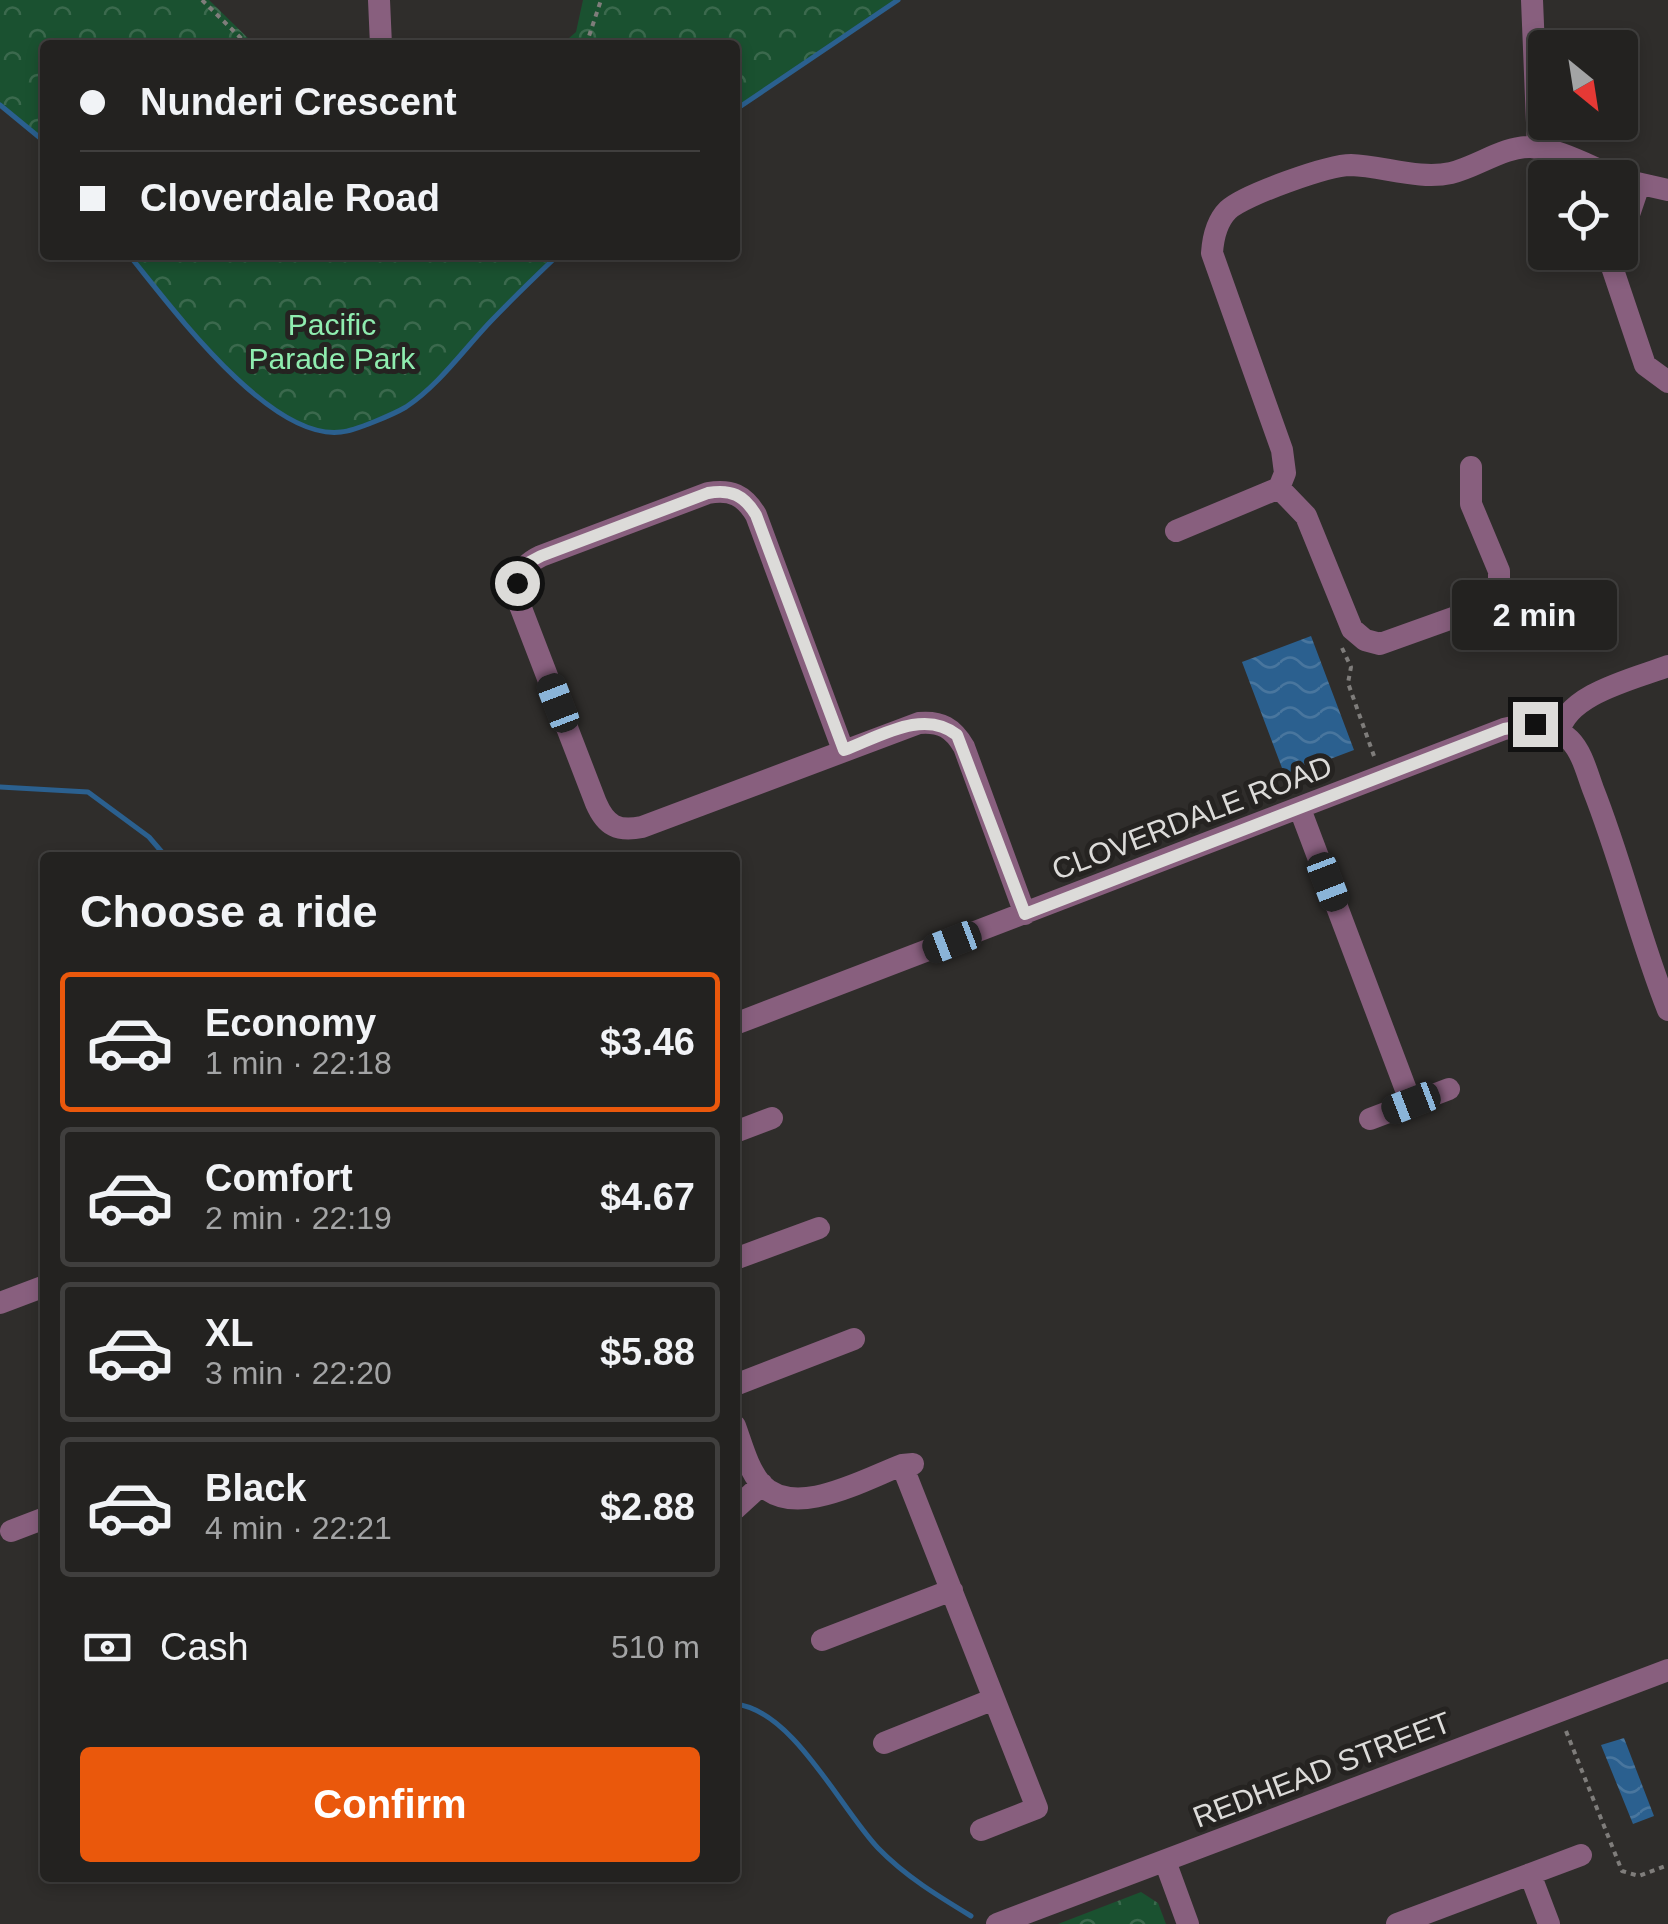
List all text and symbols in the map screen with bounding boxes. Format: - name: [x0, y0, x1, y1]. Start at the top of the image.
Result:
- north arrow: [1528, 30, 1638, 140]
- map controls: [1528, 30, 1638, 270]
- text: Nunderi Crescent: [140, 81, 457, 123]
- button: locate: [1528, 160, 1638, 270]
- text: Cloverdale Road: [140, 177, 440, 219]
- park label: Pacific Parade Park: [249, 308, 416, 375]
- route start: [495, 561, 540, 606]
- callout: 2 min: [1452, 579, 1618, 649]
- text: 2 min: [1493, 597, 1576, 633]
- car: [533, 670, 583, 736]
- route end: [1513, 702, 1558, 747]
- street label: CLOVERDALE ROAD: [1047, 749, 1336, 886]
- car: [1303, 849, 1353, 915]
- text: Choose a ride: [80, 886, 378, 937]
- car: [919, 917, 985, 967]
- icon: car: [85, 997, 175, 1087]
- text: Economy: [205, 1002, 376, 1044]
- text: $3.46: [600, 1021, 695, 1063]
- text: 1 min · 22:18: [205, 1045, 392, 1081]
- car: [1378, 1078, 1444, 1128]
- icon: car: [85, 1152, 175, 1242]
- text: Comfort: [205, 1157, 353, 1199]
- text: $4.67: [600, 1176, 695, 1218]
- text: 2 min · 22:19: [205, 1200, 392, 1236]
- icon: car: [85, 1307, 175, 1397]
- text: XL: [205, 1312, 254, 1354]
- text: $5.88: [600, 1331, 695, 1373]
- text: 3 min · 22:20: [205, 1355, 392, 1391]
- icon: car: [85, 1462, 175, 1552]
- text: Black: [205, 1467, 306, 1509]
- text: $2.88: [600, 1486, 695, 1528]
- text: 4 min · 22:21: [205, 1510, 392, 1546]
- icon: cash: [80, 1620, 135, 1675]
- text: Cash: [160, 1626, 249, 1668]
- text: 510 m: [611, 1629, 700, 1665]
- street label: REDHEAD STREET: [1188, 1705, 1455, 1834]
- button: Confirm: [80, 1747, 700, 1862]

